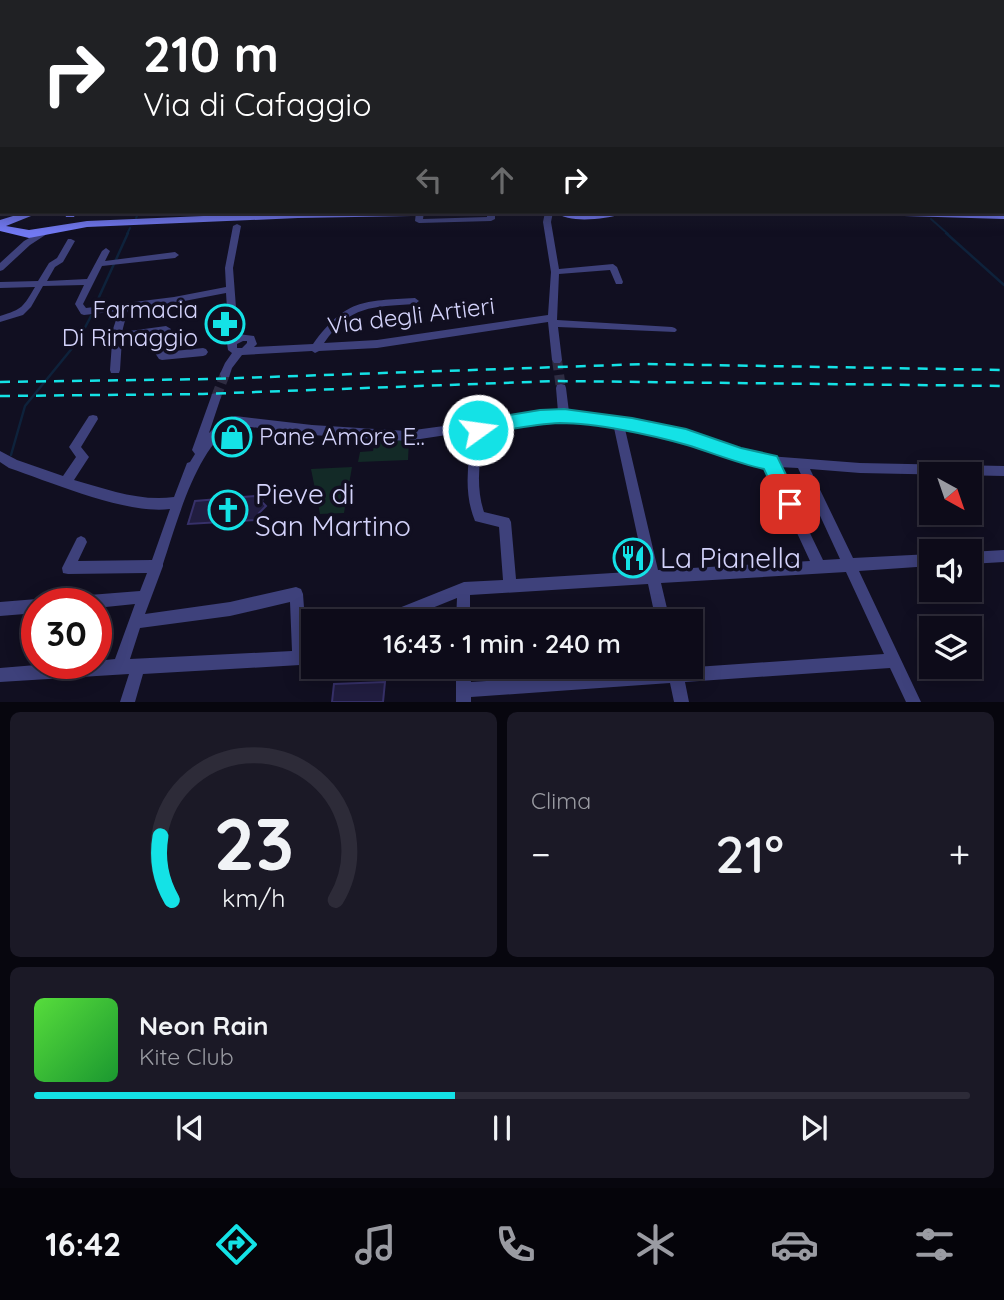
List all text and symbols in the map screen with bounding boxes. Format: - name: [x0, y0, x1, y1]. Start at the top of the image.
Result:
- text: 210 m: [143, 23, 279, 84]
- icon: right: [28, 28, 119, 119]
- text: Via di Cafaggio: [143, 84, 372, 124]
- icon: left: [410, 161, 448, 199]
- icon: ahead: [483, 161, 521, 199]
- icon: right: [556, 161, 594, 199]
- street label: Via degli Artieri: [326, 290, 496, 340]
- place label: Farmacia Di Rimaggio: [62, 294, 198, 352]
- pharmacy icon: Farmacia Di Rimaggio: [204, 303, 246, 345]
- position arrow: [441, 393, 515, 467]
- shop icon: Pane Amore E..: [211, 416, 253, 458]
- place label: Pane Amore E..: [259, 421, 425, 451]
- north arrow: [919, 462, 982, 525]
- map controls: [919, 462, 982, 679]
- pin: [760, 474, 820, 534]
- place label: Pieve di San Martino: [255, 476, 411, 543]
- icon: arrive: [771, 485, 809, 523]
- church icon: Pieve di San Martino: [207, 489, 249, 531]
- restaurant icon: La Pianella: [612, 537, 654, 579]
- button: sound: [919, 539, 982, 602]
- place label: La Pianella: [660, 540, 801, 575]
- speed limit sign: 30: [21, 588, 112, 679]
- button: layers: [919, 616, 982, 679]
- text: 16:43 · 1 min · 240 m: [383, 627, 621, 660]
- text: Clima: [531, 786, 591, 815]
- text: 23: [213, 798, 294, 889]
- text: 21°: [715, 821, 784, 886]
- text: −: [531, 830, 551, 878]
- text: +: [949, 830, 970, 878]
- text: km/h: [222, 882, 285, 913]
- text: Neon Rain: [139, 1009, 268, 1042]
- text: Kite Club: [139, 1042, 234, 1071]
- icon: previous: [171, 1109, 209, 1147]
- icon: pause: [483, 1109, 521, 1147]
- icon: next: [795, 1109, 833, 1147]
- icon: directions: [212, 1220, 261, 1269]
- icon: music: [351, 1220, 400, 1269]
- icon: phone: [491, 1220, 540, 1269]
- icon: climate: [631, 1220, 680, 1269]
- icon: car: [770, 1220, 819, 1269]
- icon: filters: [910, 1220, 959, 1269]
- text: 16:42: [45, 1224, 121, 1264]

